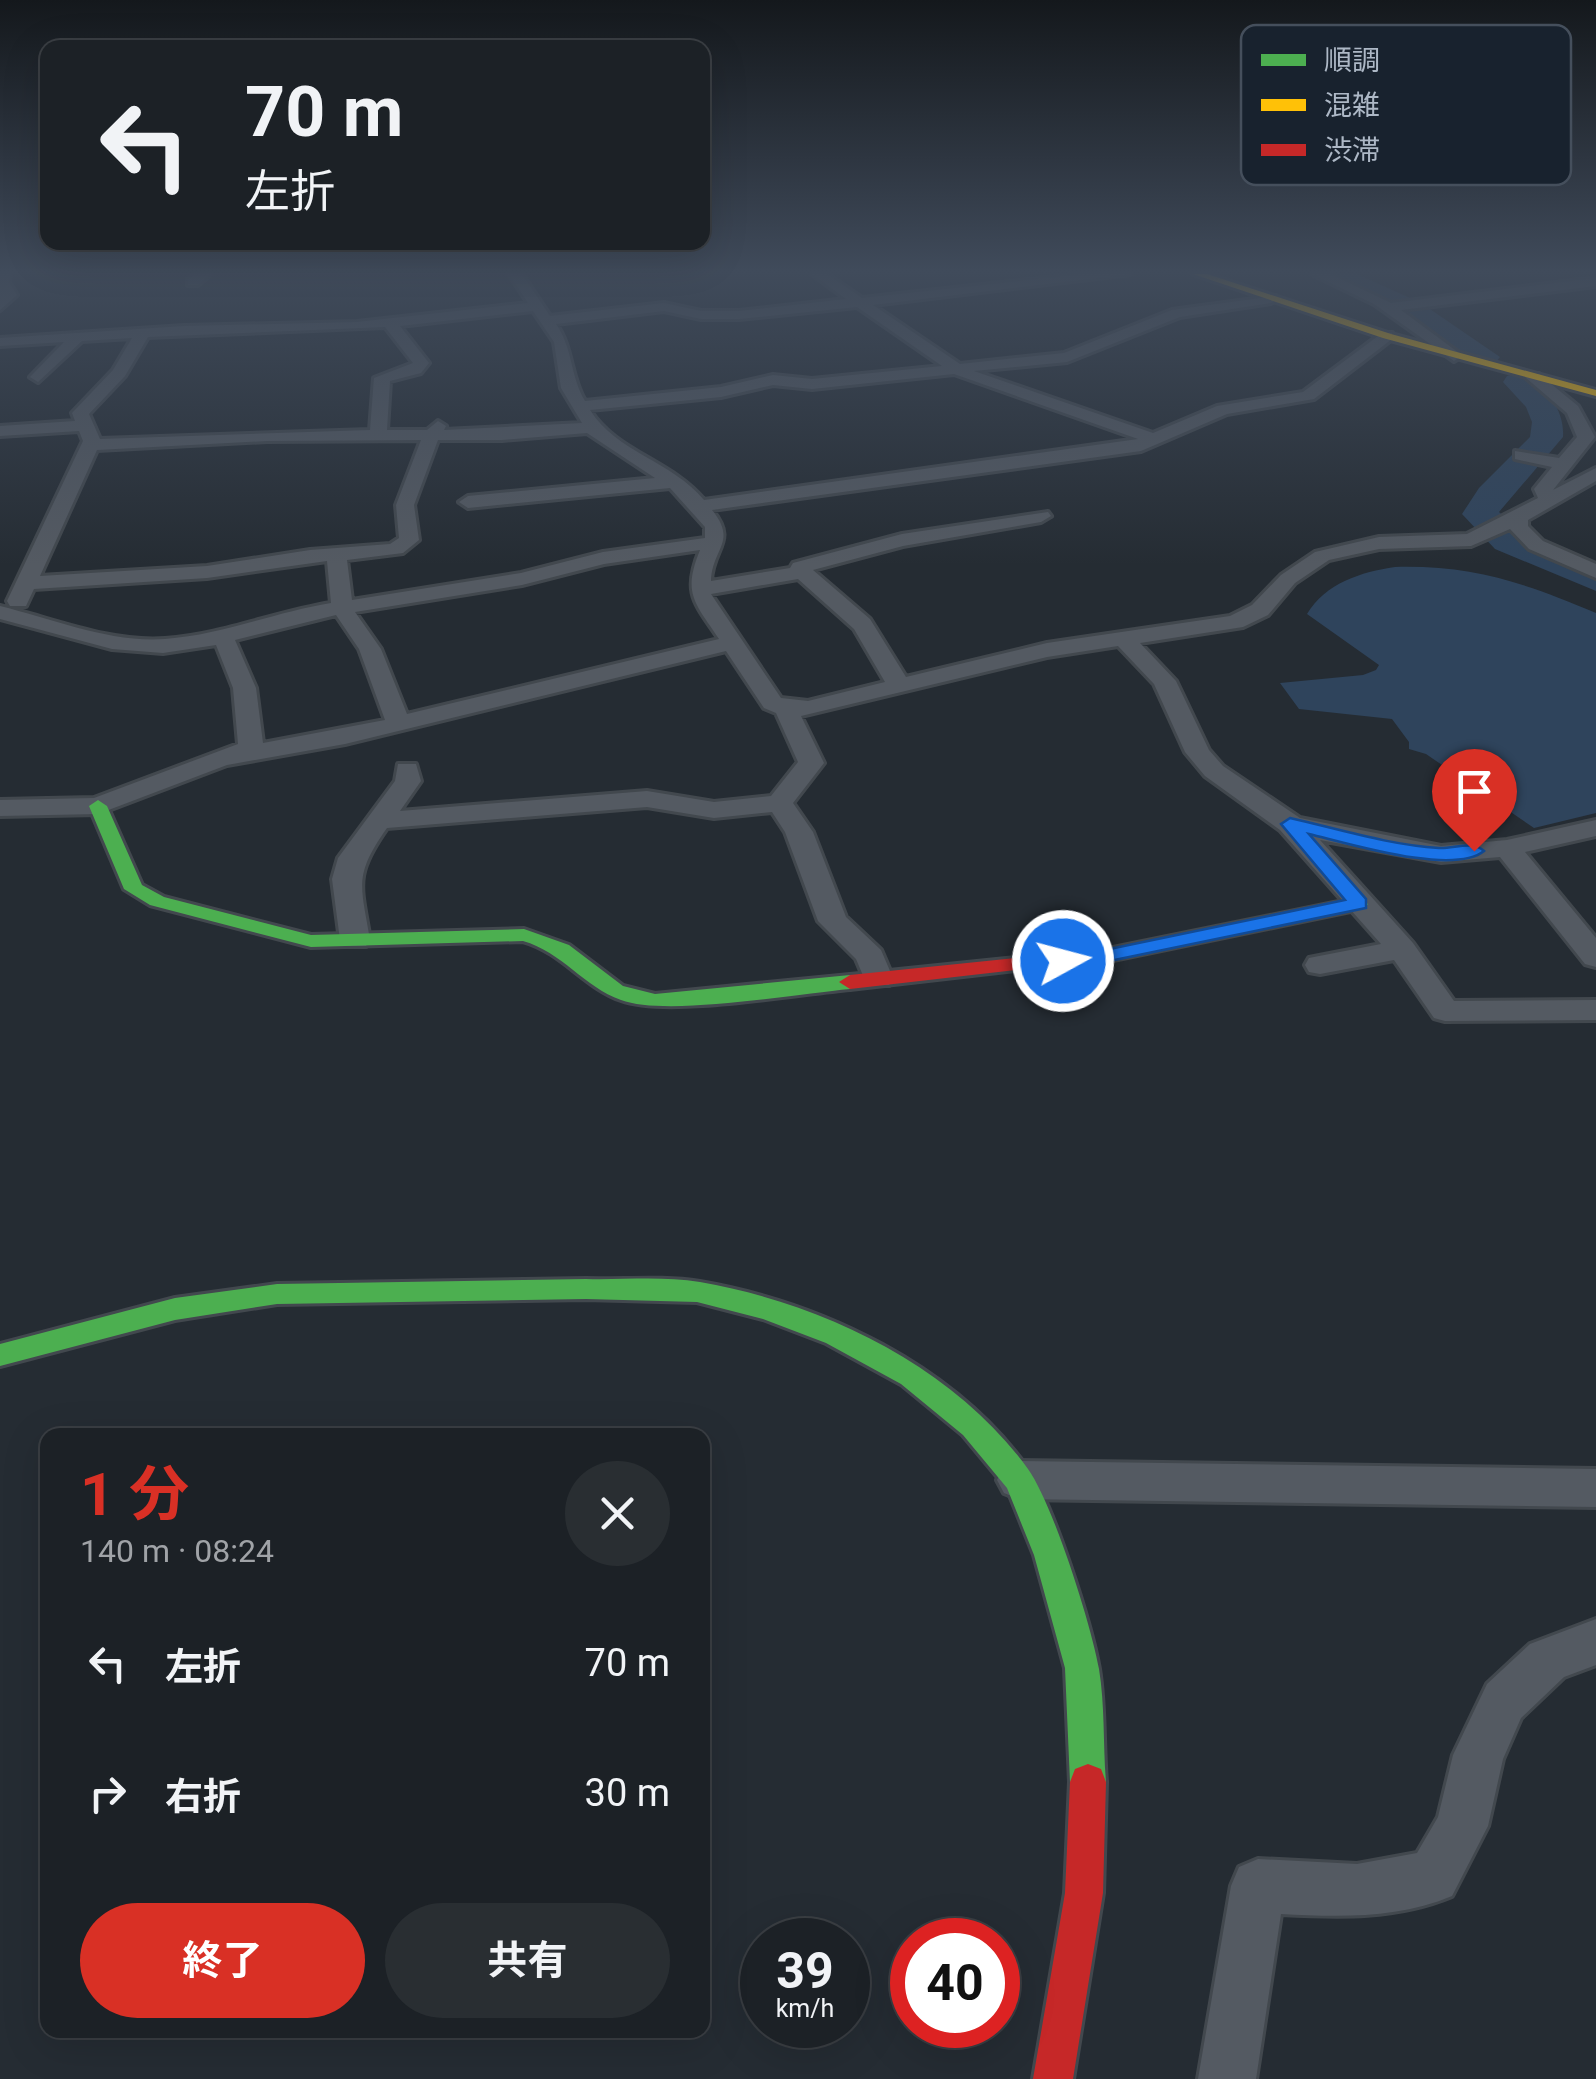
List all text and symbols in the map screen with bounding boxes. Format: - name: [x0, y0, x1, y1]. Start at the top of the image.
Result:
- legend: [1241, 25, 1571, 185]
- text: 順調: [1324, 44, 1380, 77]
- text: 70 m: [245, 71, 403, 153]
- icon: left: [80, 80, 210, 210]
- text: 混雑: [1324, 89, 1380, 122]
- text: 渋滞: [1324, 134, 1380, 167]
- text: 左折: [245, 165, 335, 218]
- pin: [1432, 749, 1517, 852]
- icon: arrive: [1447, 764, 1502, 819]
- position arrow: [1011, 909, 1115, 1013]
- text: 1 分: [80, 1459, 189, 1530]
- button: close: [565, 1461, 670, 1566]
- text: 140 m · 08:24: [80, 1532, 274, 1570]
- icon: left: [80, 1636, 135, 1691]
- text: 70 m: [585, 1641, 670, 1685]
- text: 左折: [165, 1645, 241, 1689]
- icon: right: [80, 1766, 135, 1821]
- text: 30 m: [585, 1771, 670, 1815]
- text: 右折: [165, 1775, 241, 1819]
- button: 終了: [80, 1903, 365, 2018]
- button: 共有: [385, 1903, 670, 2018]
- speed limit sign: 40: [890, 1918, 1020, 2048]
- text: 39: [776, 1942, 834, 2000]
- text: km/h: [776, 1994, 834, 2023]

